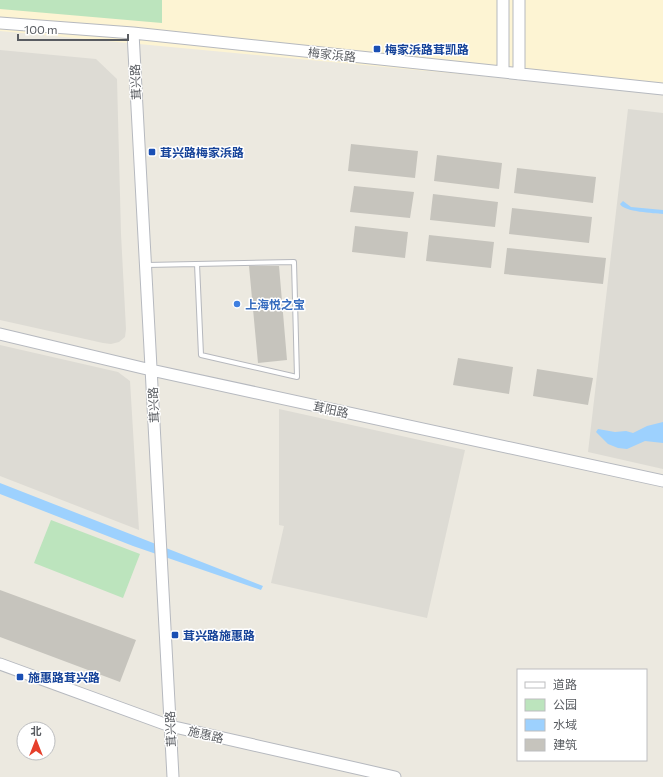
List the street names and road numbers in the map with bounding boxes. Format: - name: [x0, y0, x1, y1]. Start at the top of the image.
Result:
- street label: 梅家浜路: [307, 45, 357, 63]
- street label: 茸兴路: [127, 64, 143, 100]
- street label: 茸兴路: [145, 387, 161, 423]
- street label: 茸阳路: [312, 398, 350, 420]
- street label: 茸兴路: [162, 711, 178, 747]
- street label: 施惠路: [187, 723, 225, 745]

